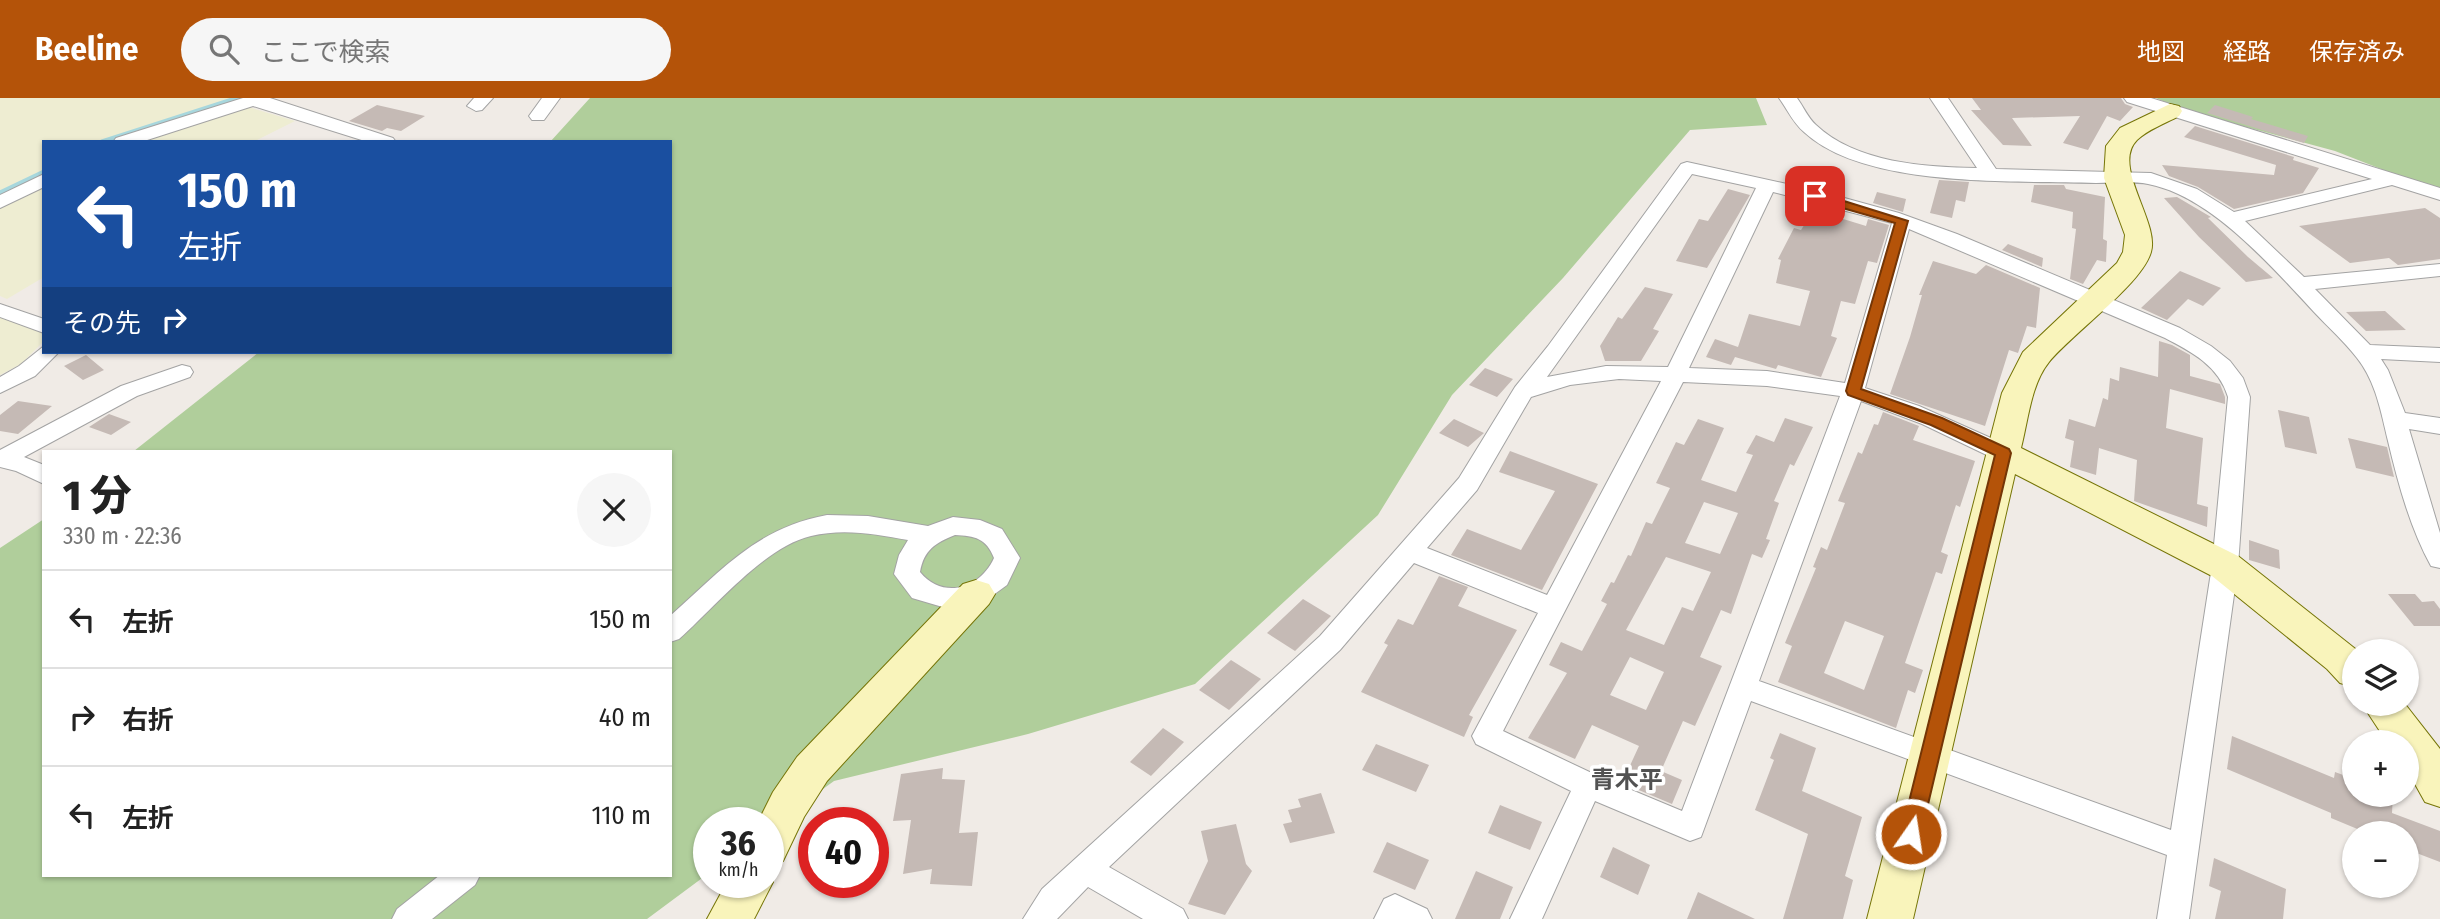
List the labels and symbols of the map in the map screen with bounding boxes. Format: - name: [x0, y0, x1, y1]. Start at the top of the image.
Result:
- pin: [1785, 166, 1845, 226]
- district label: 青木平: [1591, 766, 1663, 794]
- position arrow: [1874, 797, 1948, 871]
- speed limit sign: 40: [798, 807, 889, 898]

